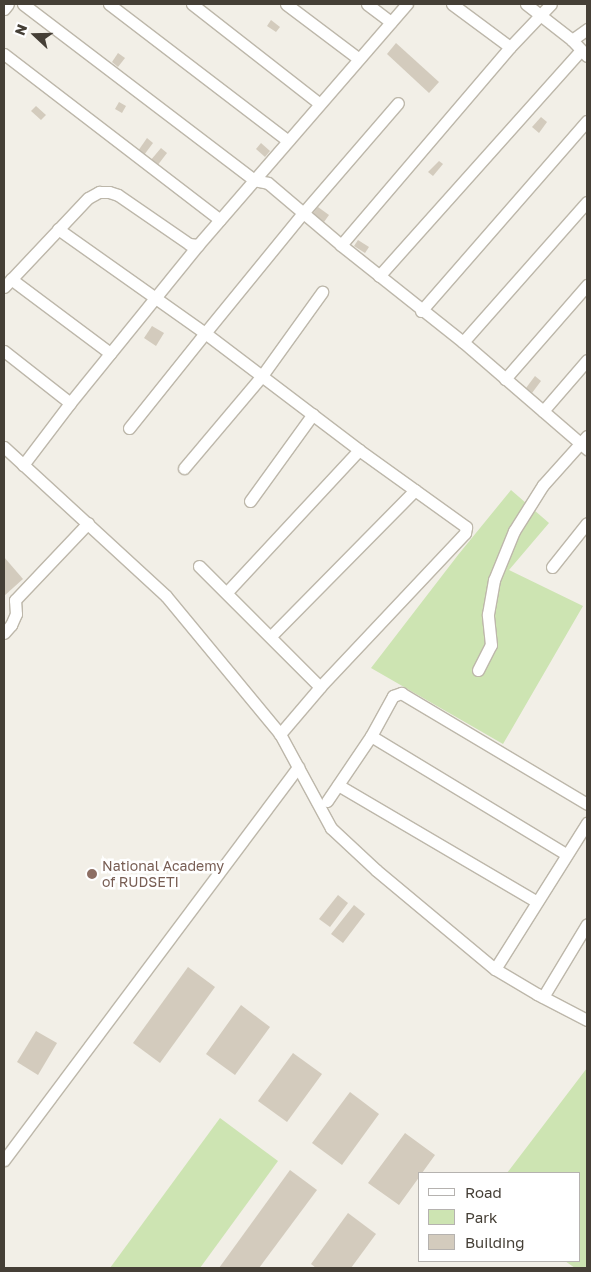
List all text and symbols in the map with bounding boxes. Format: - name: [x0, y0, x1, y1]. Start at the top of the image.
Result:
- north arrow: [10, 10, 60, 60]
- text: N: [11, 21, 30, 37]
- place label: National Academy of RUDSETI: [102, 858, 224, 890]
- marker: National Academy of RUDSETI: [86, 868, 98, 880]
- legend: [418, 1172, 581, 1262]
- text: Road: [465, 1183, 502, 1201]
- text: Park: [465, 1208, 497, 1226]
- text: Building: [465, 1233, 525, 1251]

